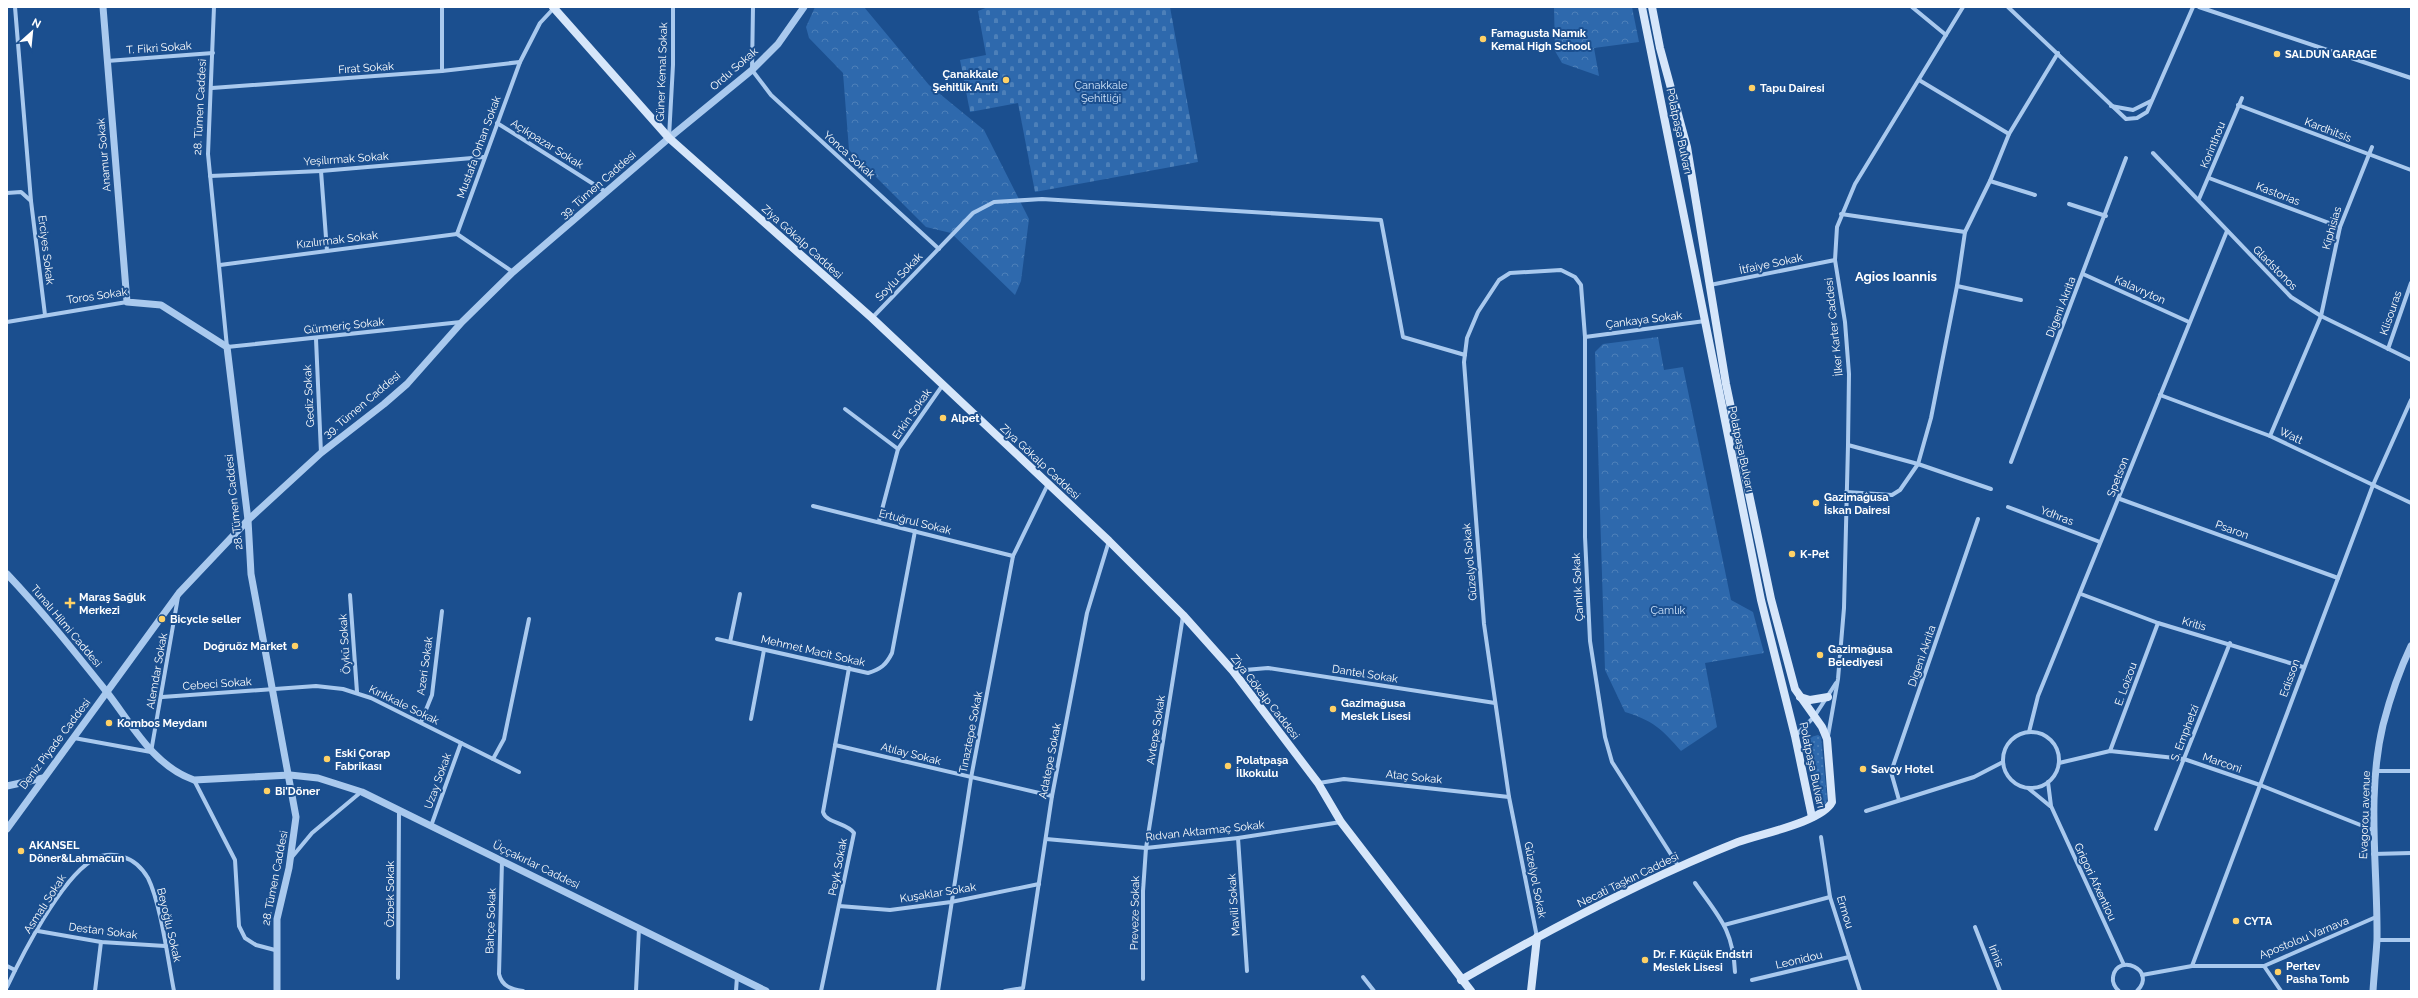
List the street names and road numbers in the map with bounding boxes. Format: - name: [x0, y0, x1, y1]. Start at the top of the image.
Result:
- street label: Güner Kemal Sokak: [654, 22, 670, 122]
- street label: T. Fikri Sokak: [126, 39, 192, 57]
- street label: Ordu Sokak: [707, 45, 761, 93]
- street label: 28. Tümen Caddesi: [191, 59, 209, 155]
- street label: Fırat Sokak: [338, 60, 394, 76]
- street label: Polatpaşa Bulvarı: [1664, 87, 1694, 175]
- street label: Mustafa Orhan Sokak: [454, 94, 504, 200]
- street label: Kardhitsis: [2303, 115, 2353, 145]
- street label: Açıkpazar Sokak: [508, 116, 586, 172]
- street label: Anamur Sokak: [94, 118, 114, 192]
- street label: Korinthou: [2198, 120, 2228, 170]
- street label: Yonca Sokak: [821, 128, 878, 182]
- street label: 39. Tümen Caddesi: [557, 148, 639, 222]
- street label: Yeşilırmak Sokak: [303, 150, 389, 168]
- street label: Kastorias: [2254, 180, 2302, 208]
- street label: Ziya Gökalp Caddesi: [759, 202, 845, 282]
- street label: Kiphisias: [2320, 205, 2344, 251]
- street label: Erciyes Sokak: [35, 214, 57, 286]
- street label: Kızılırmak Sokak: [295, 229, 379, 251]
- street label: Gladstonos: [2250, 243, 2300, 293]
- street label: Soylu Sokak: [873, 250, 925, 304]
- street label: İtfaiye Sokak: [1738, 251, 1804, 277]
- street label: Kalavryton: [2113, 273, 2167, 307]
- street label: Digeni Akrita: [2043, 275, 2079, 339]
- street label: İlker Karter Caddesi: [1822, 277, 1846, 377]
- street label: Toros Sokak: [66, 285, 128, 307]
- street label: Klisouras: [2377, 289, 2405, 337]
- street label: Çankaya Sokak: [1605, 309, 1683, 331]
- street label: Gürmeriç Sokak: [303, 315, 385, 337]
- street label: Gediz Sokak: [301, 364, 317, 428]
- street label: 39. Tümen Caddesi: [321, 369, 403, 441]
- street label: Erkin Sokak: [890, 386, 934, 442]
- street label: Polatpaşa Bulvarı: [1726, 405, 1756, 493]
- street label: Ziya Gökalp Caddesi: [997, 422, 1083, 502]
- street label: Watt: [2277, 425, 2305, 447]
- street label: 28. Tümen Caddesi: [223, 453, 245, 551]
- street label: Spetson: [2104, 455, 2132, 499]
- street label: Ydhras: [2039, 504, 2075, 528]
- street label: Ertuğrul Sokak: [877, 507, 953, 537]
- street label: Psaron: [2213, 518, 2251, 542]
- street label: Güzelyol Sokak: [1460, 523, 1480, 601]
- street label: Çamlık Sokak: [1570, 552, 1586, 622]
- street label: Tunalı Hilmi Caddesi: [28, 582, 104, 670]
- street label: Öykü Sokak: [336, 613, 354, 674]
- street label: Kritis: [2180, 614, 2208, 634]
- street label: Digeni Akrita: [1905, 624, 1939, 688]
- street label: Alemdar Sokak: [144, 632, 170, 710]
- street label: Mehmet Macit Sokak: [760, 633, 867, 669]
- street label: Azeri Sokak: [414, 636, 436, 696]
- street label: Ziya Gökalp Caddesi: [1228, 652, 1302, 742]
- street label: Edisson: [2277, 657, 2303, 699]
- street label: E. Loizou: [2112, 661, 2140, 707]
- street label: Dantel Sokak: [1331, 662, 1399, 686]
- street label: Cebeci Sokak: [182, 675, 252, 693]
- street label: Kırıkkale Sokak: [367, 682, 441, 728]
- street label: Tınaztepe Sokak: [957, 690, 985, 774]
- street label: Avtepe Sokak: [1144, 694, 1168, 766]
- street label: Deniz Piyade Caddesi: [17, 696, 93, 792]
- street label: S. Emphetzi: [2168, 703, 2202, 763]
- street label: Polatpaşa Bulvarı: [1797, 721, 1827, 809]
- street label: Adatepe Sokak: [1036, 722, 1064, 800]
- street label: Atılay Sokak: [880, 740, 943, 768]
- street label: Marconi: [2201, 750, 2243, 776]
- street label: Uzay Sokak: [422, 751, 454, 811]
- street label: Ataç Sokak: [1385, 768, 1443, 786]
- street label: Evagorou avenue: [2357, 770, 2373, 859]
- street label: Rıdvan Aktarmaç Sokak: [1145, 818, 1265, 844]
- street label: 28. Tümen Caddesi: [259, 829, 291, 927]
- street label: Peyk Sokak: [826, 837, 850, 897]
- street label: Üççakırlar Caddesi: [490, 838, 582, 892]
- street label: Güzelyol Sokak: [1521, 841, 1549, 919]
- street label: Grigori Afxentiou: [2071, 841, 2119, 923]
- street label: Necati Taşkın Caddesi: [1575, 850, 1681, 910]
- street label: Özbek Sokak: [384, 861, 397, 927]
- street label: Asmalı Sokak: [21, 872, 69, 936]
- street label: Mavili Sokak: [1225, 873, 1243, 937]
- street label: Preveze Sokak: [1128, 876, 1142, 950]
- street label: Kuşaklar Sokak: [899, 881, 977, 905]
- street label: Beyoğlu Sokak: [154, 887, 184, 964]
- street label: Bahçe Sokak: [483, 888, 499, 954]
- street label: Ermou: [1834, 894, 1856, 930]
- street label: Apostolou Varnava: [2257, 914, 2351, 962]
- street label: Destan Sokak: [68, 920, 138, 942]
- street label: Irinis: [1986, 943, 2006, 969]
- street label: Leonidou: [1774, 948, 1824, 972]

